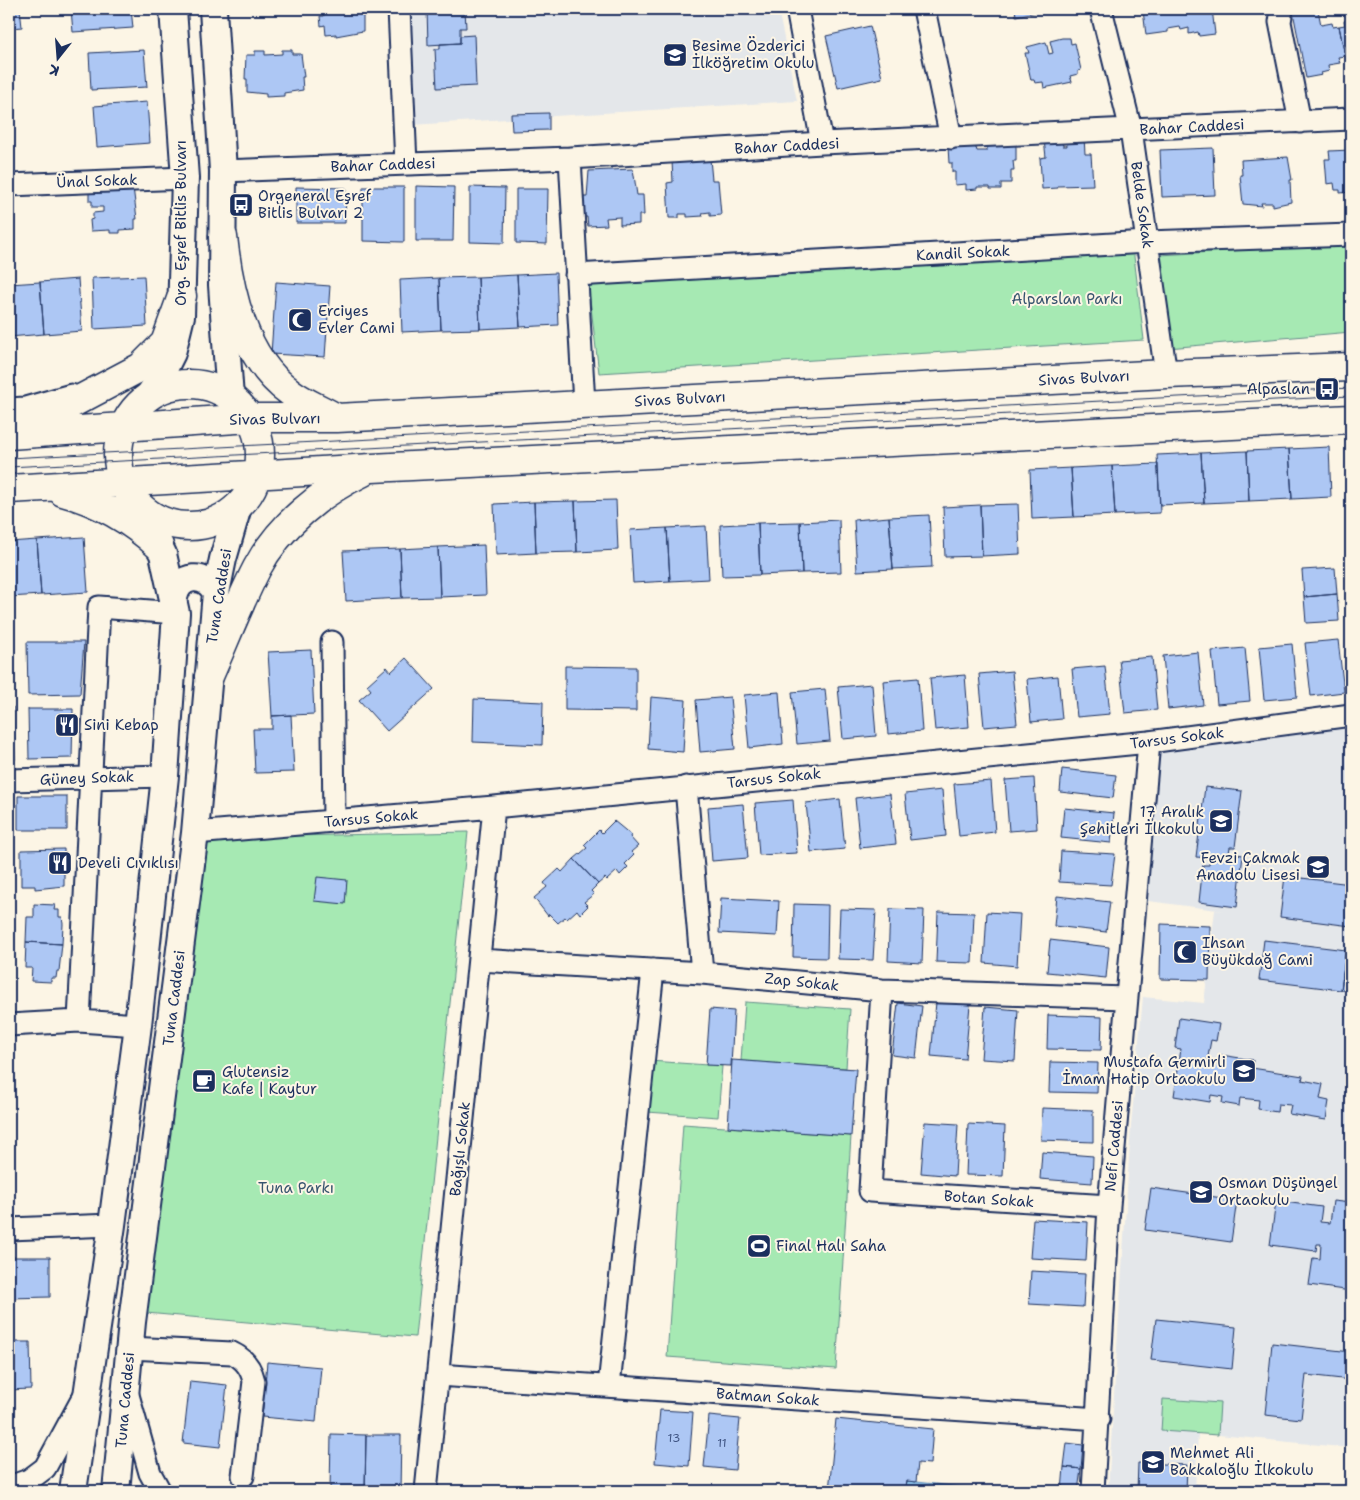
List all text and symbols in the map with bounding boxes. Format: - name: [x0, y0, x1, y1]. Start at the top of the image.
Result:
- north arrow: [32, 32, 82, 82]
- place label: Besime Özderici İlköğretim Okulu: [692, 36, 814, 73]
- school or university icon: Besime Özderici İlköğretim Okulu: [662, 42, 688, 68]
- text: K: [47, 60, 61, 80]
- street label: Bahar Caddesi: [1139, 114, 1245, 140]
- street label: Bahar Caddesi: [734, 133, 840, 159]
- street label: Org. Eşref Bitlis Bulvarı: [171, 140, 191, 306]
- street label: Bahar Caddesi: [330, 153, 436, 177]
- street label: Belde Sokak: [1126, 160, 1158, 250]
- street label: Ünal Sokak: [56, 170, 138, 192]
- place label: Orgeneral Eşref Bitlis Bulvarı 2: [258, 186, 372, 223]
- bus stop icon: Orgeneral Eşref Bitlis Bulvarı 2: [228, 192, 254, 218]
- street label: Kandil Sokak: [915, 241, 1011, 265]
- park label: Alparslan Parkı: [1012, 289, 1122, 309]
- place label: Erciyes Evler Cami: [318, 301, 395, 338]
- mosque icon: Erciyes Evler Cami: [287, 307, 313, 333]
- street label: Sivas Bulvarı: [1038, 366, 1130, 390]
- bus stop icon: Alpaslan: [1314, 376, 1340, 402]
- place label: Alpaslan: [1247, 379, 1310, 399]
- street label: Sivas Bulvarı: [634, 387, 726, 411]
- street label: Sivas Bulvarı: [229, 408, 321, 430]
- street label: Tuna Caddesi: [202, 547, 236, 645]
- restaurant icon: Sini Kebap: [54, 712, 80, 738]
- place label: Sini Kebap: [84, 715, 159, 735]
- street label: Tarsus Sokak: [1129, 722, 1225, 754]
- street label: Tarsus Sokak: [726, 763, 822, 793]
- street label: Güney Sokak: [40, 766, 134, 790]
- place label: 17 Aralık Şehitleri İlkokulu: [1080, 802, 1204, 839]
- street label: Tarsus Sokak: [323, 804, 419, 832]
- school or university icon: 17 Aralık Şehitleri İlkokulu: [1208, 808, 1234, 834]
- place label: Fevzi Çakmak Anadolu Lisesi: [1196, 848, 1300, 885]
- restaurant icon: Develi Cıvıklısı: [47, 850, 73, 876]
- place label: Develi Cıvıklısı: [78, 853, 179, 873]
- school or university icon: Fevzi Çakmak Anadolu Lisesi: [1305, 854, 1331, 880]
- place label: Ihsan Büyükdağ Cami: [1202, 933, 1313, 970]
- mosque icon: Ihsan Büyükdağ Cami: [1172, 939, 1198, 965]
- street label: Tuna Caddesi: [158, 949, 190, 1047]
- street label: Zap Sokak: [764, 968, 840, 996]
- place label: Mustafa Germirli İmam Hatip Ortaokulu: [1062, 1052, 1226, 1089]
- school or university icon: Mustafa Germirli İmam Hatip Ortaokulu: [1231, 1058, 1257, 1084]
- place label: Glutensiz Kafe | Kaytur: [222, 1062, 317, 1099]
- cafe icon: Glutensiz Kafe | Kaytur: [191, 1068, 217, 1094]
- street label: Nefi Caddesi: [1100, 1100, 1128, 1192]
- street label: Bağışlı Sokak: [445, 1101, 475, 1197]
- place label: Osman Düşüngel Ortaokulu: [1218, 1173, 1338, 1210]
- park label: Tuna Parkı: [258, 1178, 334, 1198]
- school or university icon: Osman Düşüngel Ortaokulu: [1188, 1179, 1214, 1205]
- street label: Botan Sokak: [943, 1186, 1035, 1212]
- sports icon: Final Halı Saha: [746, 1233, 772, 1259]
- place label: Final Halı Saha: [776, 1236, 887, 1256]
- street label: Tuna Caddesi: [111, 1351, 139, 1449]
- street label: Batman Sokak: [715, 1383, 821, 1411]
- house number: 13: [668, 1430, 680, 1446]
- house number: 11: [717, 1435, 727, 1451]
- place label: Mehmet Ali Bakkaloğlu İlkokulu: [1170, 1443, 1314, 1480]
- school or university icon: Mehmet Ali Bakkaloğlu İlkokulu: [1140, 1449, 1166, 1475]

